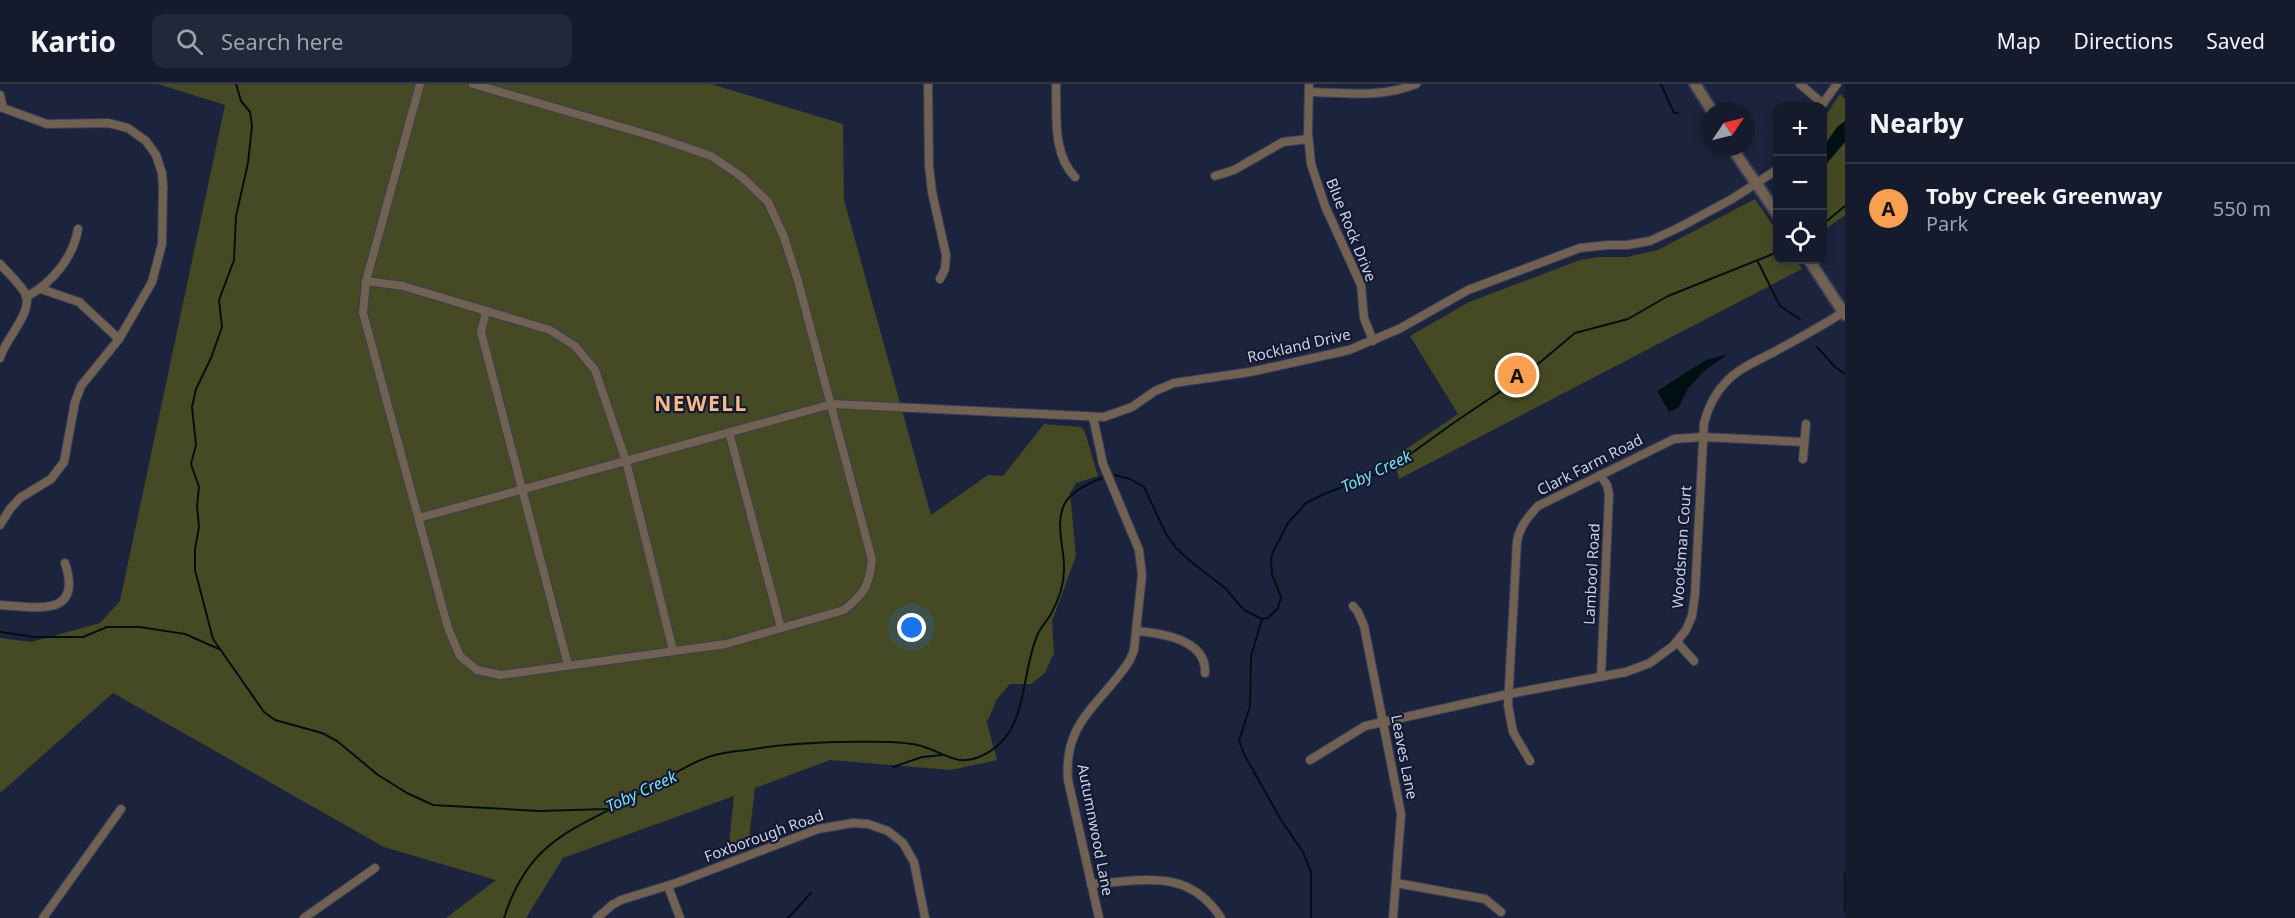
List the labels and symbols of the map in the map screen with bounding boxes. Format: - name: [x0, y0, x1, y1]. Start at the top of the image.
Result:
- north arrow: [1701, 102, 1755, 156]
- street label: Blue Rock Drive: [1322, 175, 1382, 284]
- street label: Rockland Drive: [1245, 323, 1352, 367]
- pin: A: [1498, 352, 1537, 398]
- district label: NEWELL: [654, 389, 748, 417]
- street label: Clark Farm Road: [1533, 429, 1646, 499]
- water label: Toby Creek: [1337, 444, 1416, 498]
- street label: Woodsman Court: [1667, 484, 1695, 609]
- street label: Lambool Road: [1578, 523, 1604, 625]
- your location: [897, 613, 926, 642]
- street label: Leaves Lane: [1387, 713, 1423, 801]
- street label: Autumnwood Lane: [1073, 762, 1119, 897]
- water label: Toby Creek: [602, 765, 681, 817]
- street label: Foxborough Road: [701, 804, 826, 866]

